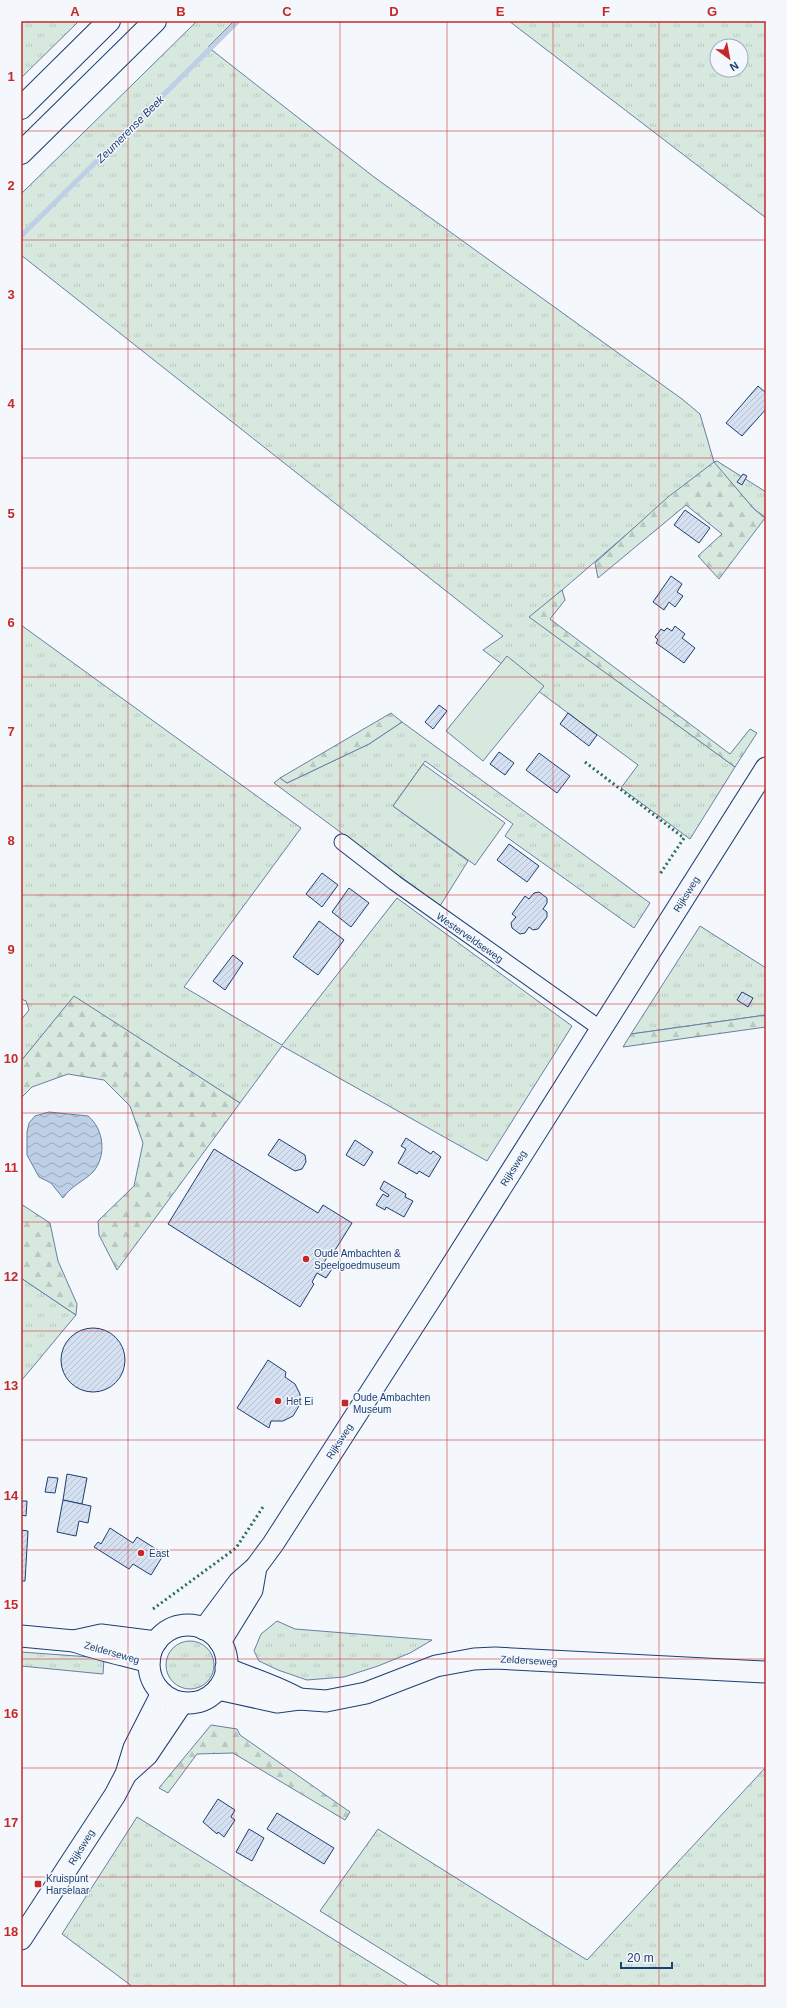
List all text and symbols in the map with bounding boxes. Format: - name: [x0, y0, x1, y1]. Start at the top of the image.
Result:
- text: A: [70, 4, 80, 19]
- text: B: [176, 4, 186, 19]
- text: C: [282, 4, 292, 19]
- text: D: [389, 4, 399, 19]
- text: E: [496, 4, 505, 19]
- text: F: [602, 4, 610, 19]
- text: G: [707, 4, 717, 19]
- north arrow: [709, 38, 749, 78]
- text: N: [728, 59, 741, 74]
- text: 1: [7, 69, 15, 84]
- water label: Zeumerense Beek: [93, 93, 166, 166]
- text: 2: [7, 178, 15, 193]
- text: 3: [7, 287, 15, 302]
- text: 4: [7, 396, 15, 411]
- text: 5: [7, 506, 15, 521]
- text: 6: [7, 615, 15, 630]
- text: 7: [7, 724, 15, 739]
- text: 8: [7, 833, 15, 848]
- street label: Rijksweg: [671, 874, 702, 914]
- street label: Westerveldseweg: [434, 910, 505, 964]
- text: 9: [7, 942, 15, 957]
- text: 10: [4, 1051, 18, 1066]
- street label: Rijksweg: [498, 1148, 529, 1188]
- text: 11: [4, 1160, 18, 1175]
- place label: Oude Ambachten & Speelgoedmuseum: [314, 1248, 401, 1271]
- marker: Oude Ambachten & Speelgoedmuseum: [301, 1254, 311, 1264]
- text: 12: [4, 1269, 18, 1284]
- text: 13: [4, 1378, 18, 1393]
- place label: Oude Ambachten Museum: [353, 1392, 430, 1415]
- marker: Het Ei: [273, 1396, 283, 1406]
- place label: Het Ei: [286, 1396, 313, 1407]
- marker: Oude Ambachten Museum: [340, 1398, 350, 1408]
- street label: Rijksweg: [324, 1421, 355, 1461]
- text: 14: [4, 1488, 19, 1503]
- marker: East: [136, 1548, 146, 1558]
- place label: East: [149, 1548, 169, 1559]
- text: 15: [4, 1597, 18, 1612]
- street label: Zelderseweg: [83, 1639, 141, 1666]
- street label: Zelderseweg: [500, 1654, 558, 1667]
- text: 16: [4, 1706, 18, 1721]
- text: 17: [4, 1815, 18, 1830]
- street label: Rijksweg: [66, 1827, 97, 1867]
- place label: Kruispunt Harselaar: [46, 1873, 90, 1896]
- marker: Kruispunt Harselaar: [33, 1879, 43, 1889]
- text: 18: [4, 1924, 18, 1939]
- scale bar: [621, 1944, 672, 1970]
- text: 20 m: [627, 1951, 654, 1965]

